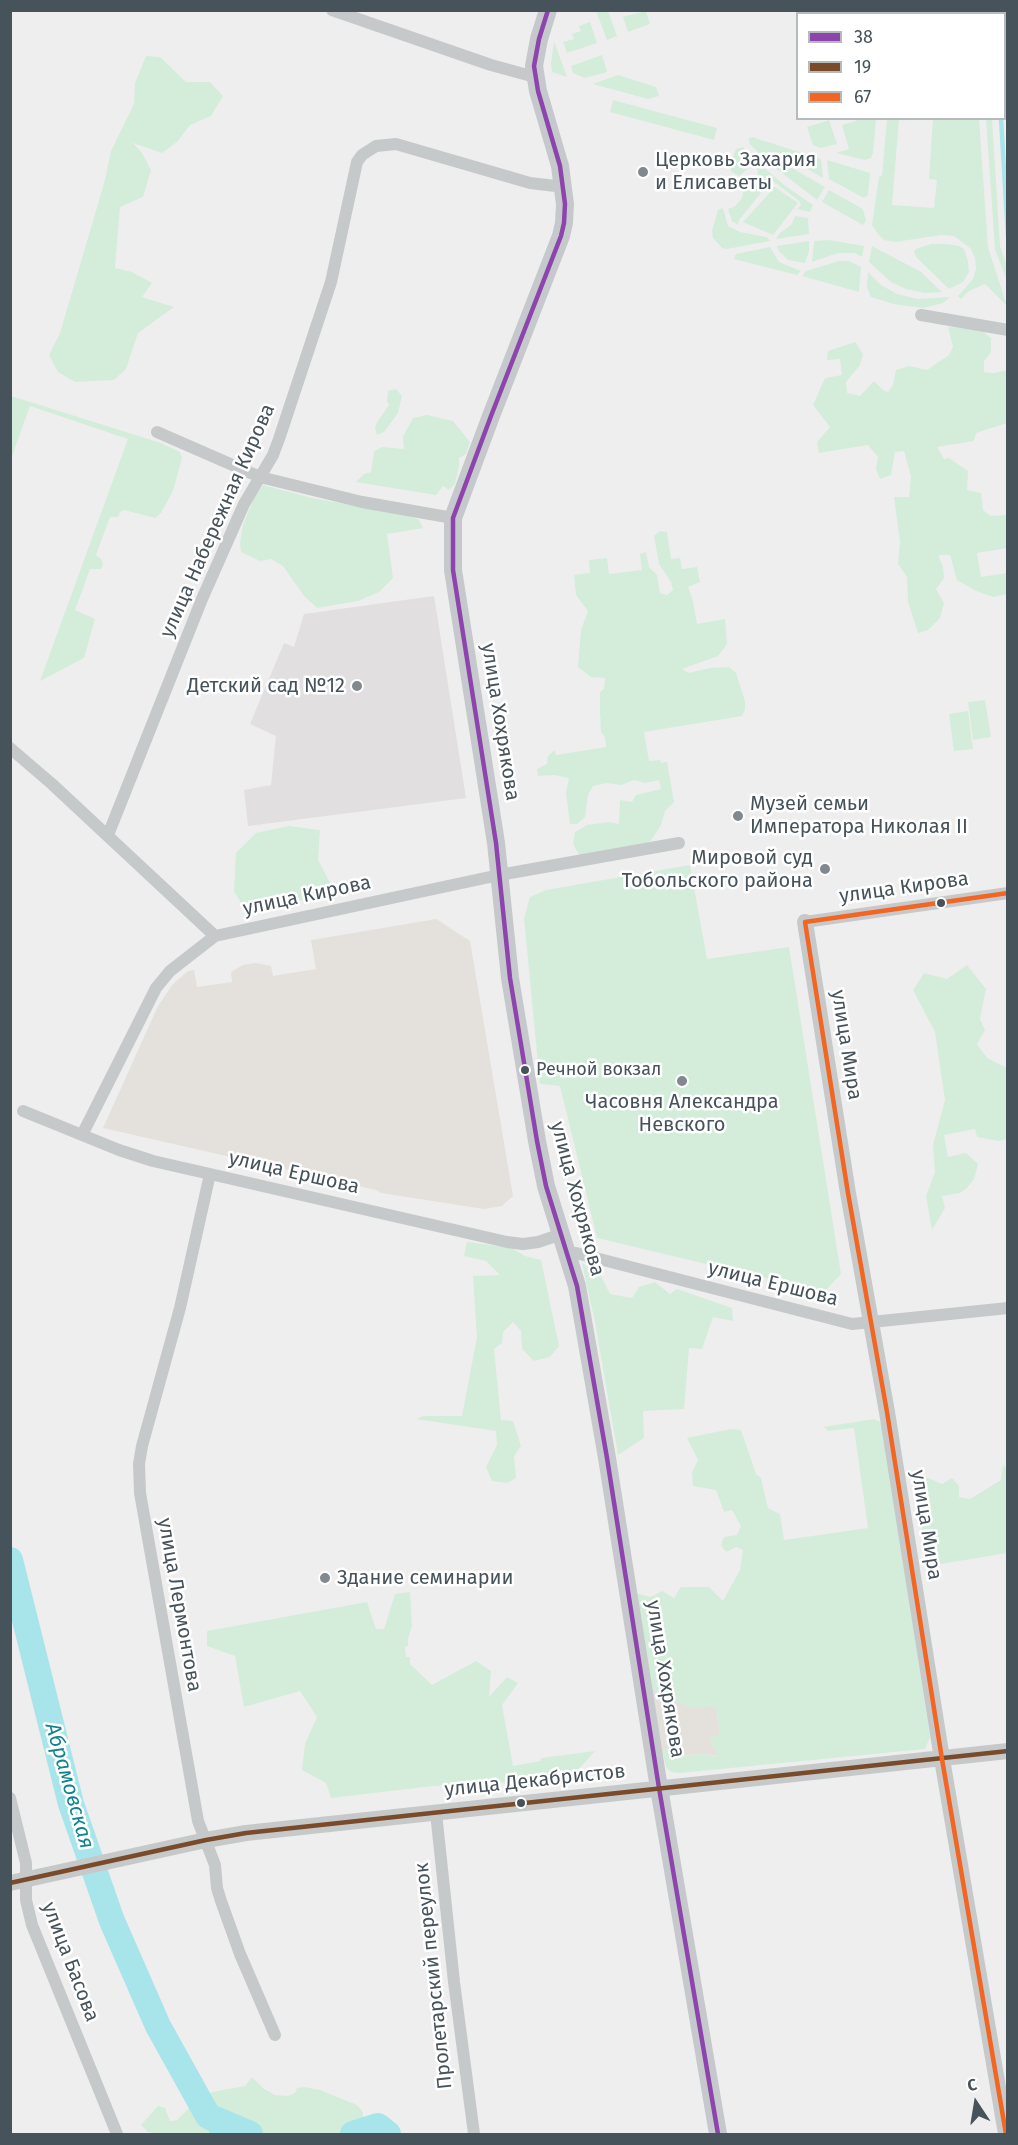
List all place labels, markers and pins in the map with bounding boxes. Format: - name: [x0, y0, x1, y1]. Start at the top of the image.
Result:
- place label: Церковь Захария и Елисаветы: [655, 148, 816, 195]
- marker: Церковь Захария и Елисаветы: [636, 165, 650, 179]
- place label: Детский сад №12: [187, 674, 345, 698]
- marker: Детский сад №12: [350, 679, 364, 693]
- place label: Музей семьи Императора Николая II: [750, 792, 968, 839]
- marker: Музей семьи Императора Николая II: [731, 809, 745, 823]
- place label: Мировой суд Тобольского района: [622, 846, 813, 893]
- marker: Мировой суд Тобольского района: [818, 862, 832, 876]
- unlabelled marker: [935, 897, 947, 909]
- place label: Речной вокзал: [536, 1059, 661, 1081]
- marker: Речной вокзал: [519, 1064, 531, 1076]
- marker: Часовня Александра Невского: [675, 1074, 689, 1088]
- place label: Часовня Александра Невского: [585, 1090, 779, 1137]
- place label: Здание семинарии: [337, 1566, 514, 1590]
- marker: Здание семинарии: [318, 1571, 332, 1585]
- unlabelled marker: [515, 1797, 527, 1809]

